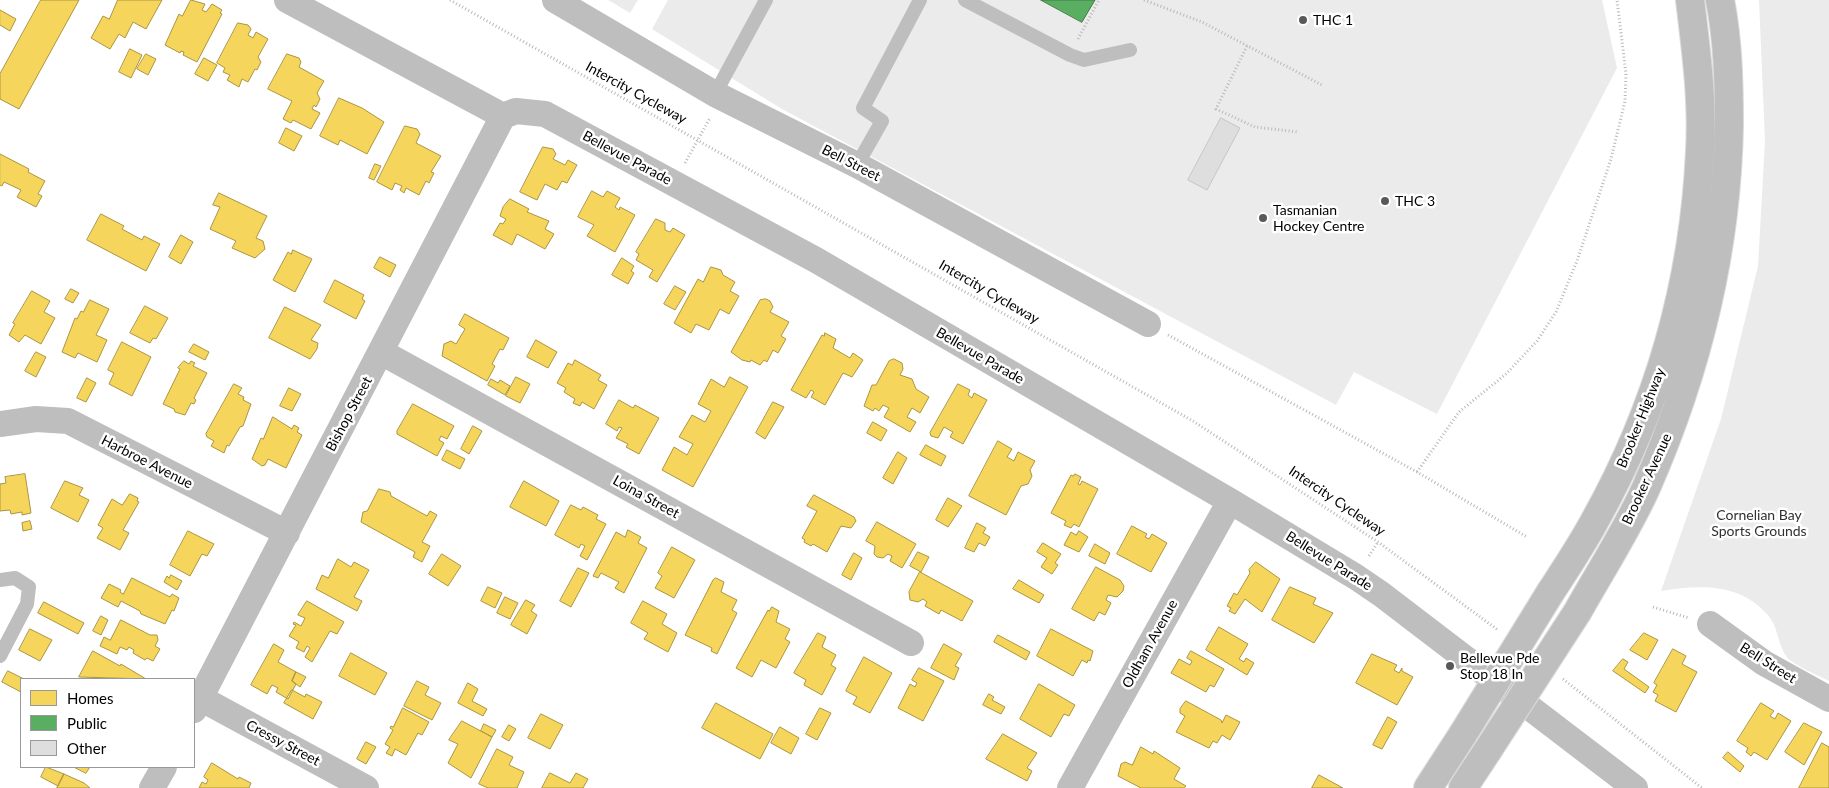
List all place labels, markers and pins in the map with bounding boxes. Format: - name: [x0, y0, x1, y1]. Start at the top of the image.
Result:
- place label: THC 1: [1313, 12, 1353, 28]
- marker: THC 1: [1297, 14, 1309, 26]
- place label: THC 3: [1395, 193, 1435, 209]
- marker: THC 3: [1379, 195, 1391, 207]
- place label: Tasmanian Hockey Centre: [1273, 202, 1364, 234]
- marker: Tasmanian Hockey Centre: [1257, 212, 1269, 224]
- place label: Bellevue Pde Stop 18 In: [1460, 650, 1539, 682]
- marker: Bellevue Pde Stop 18 In: [1444, 660, 1456, 672]

